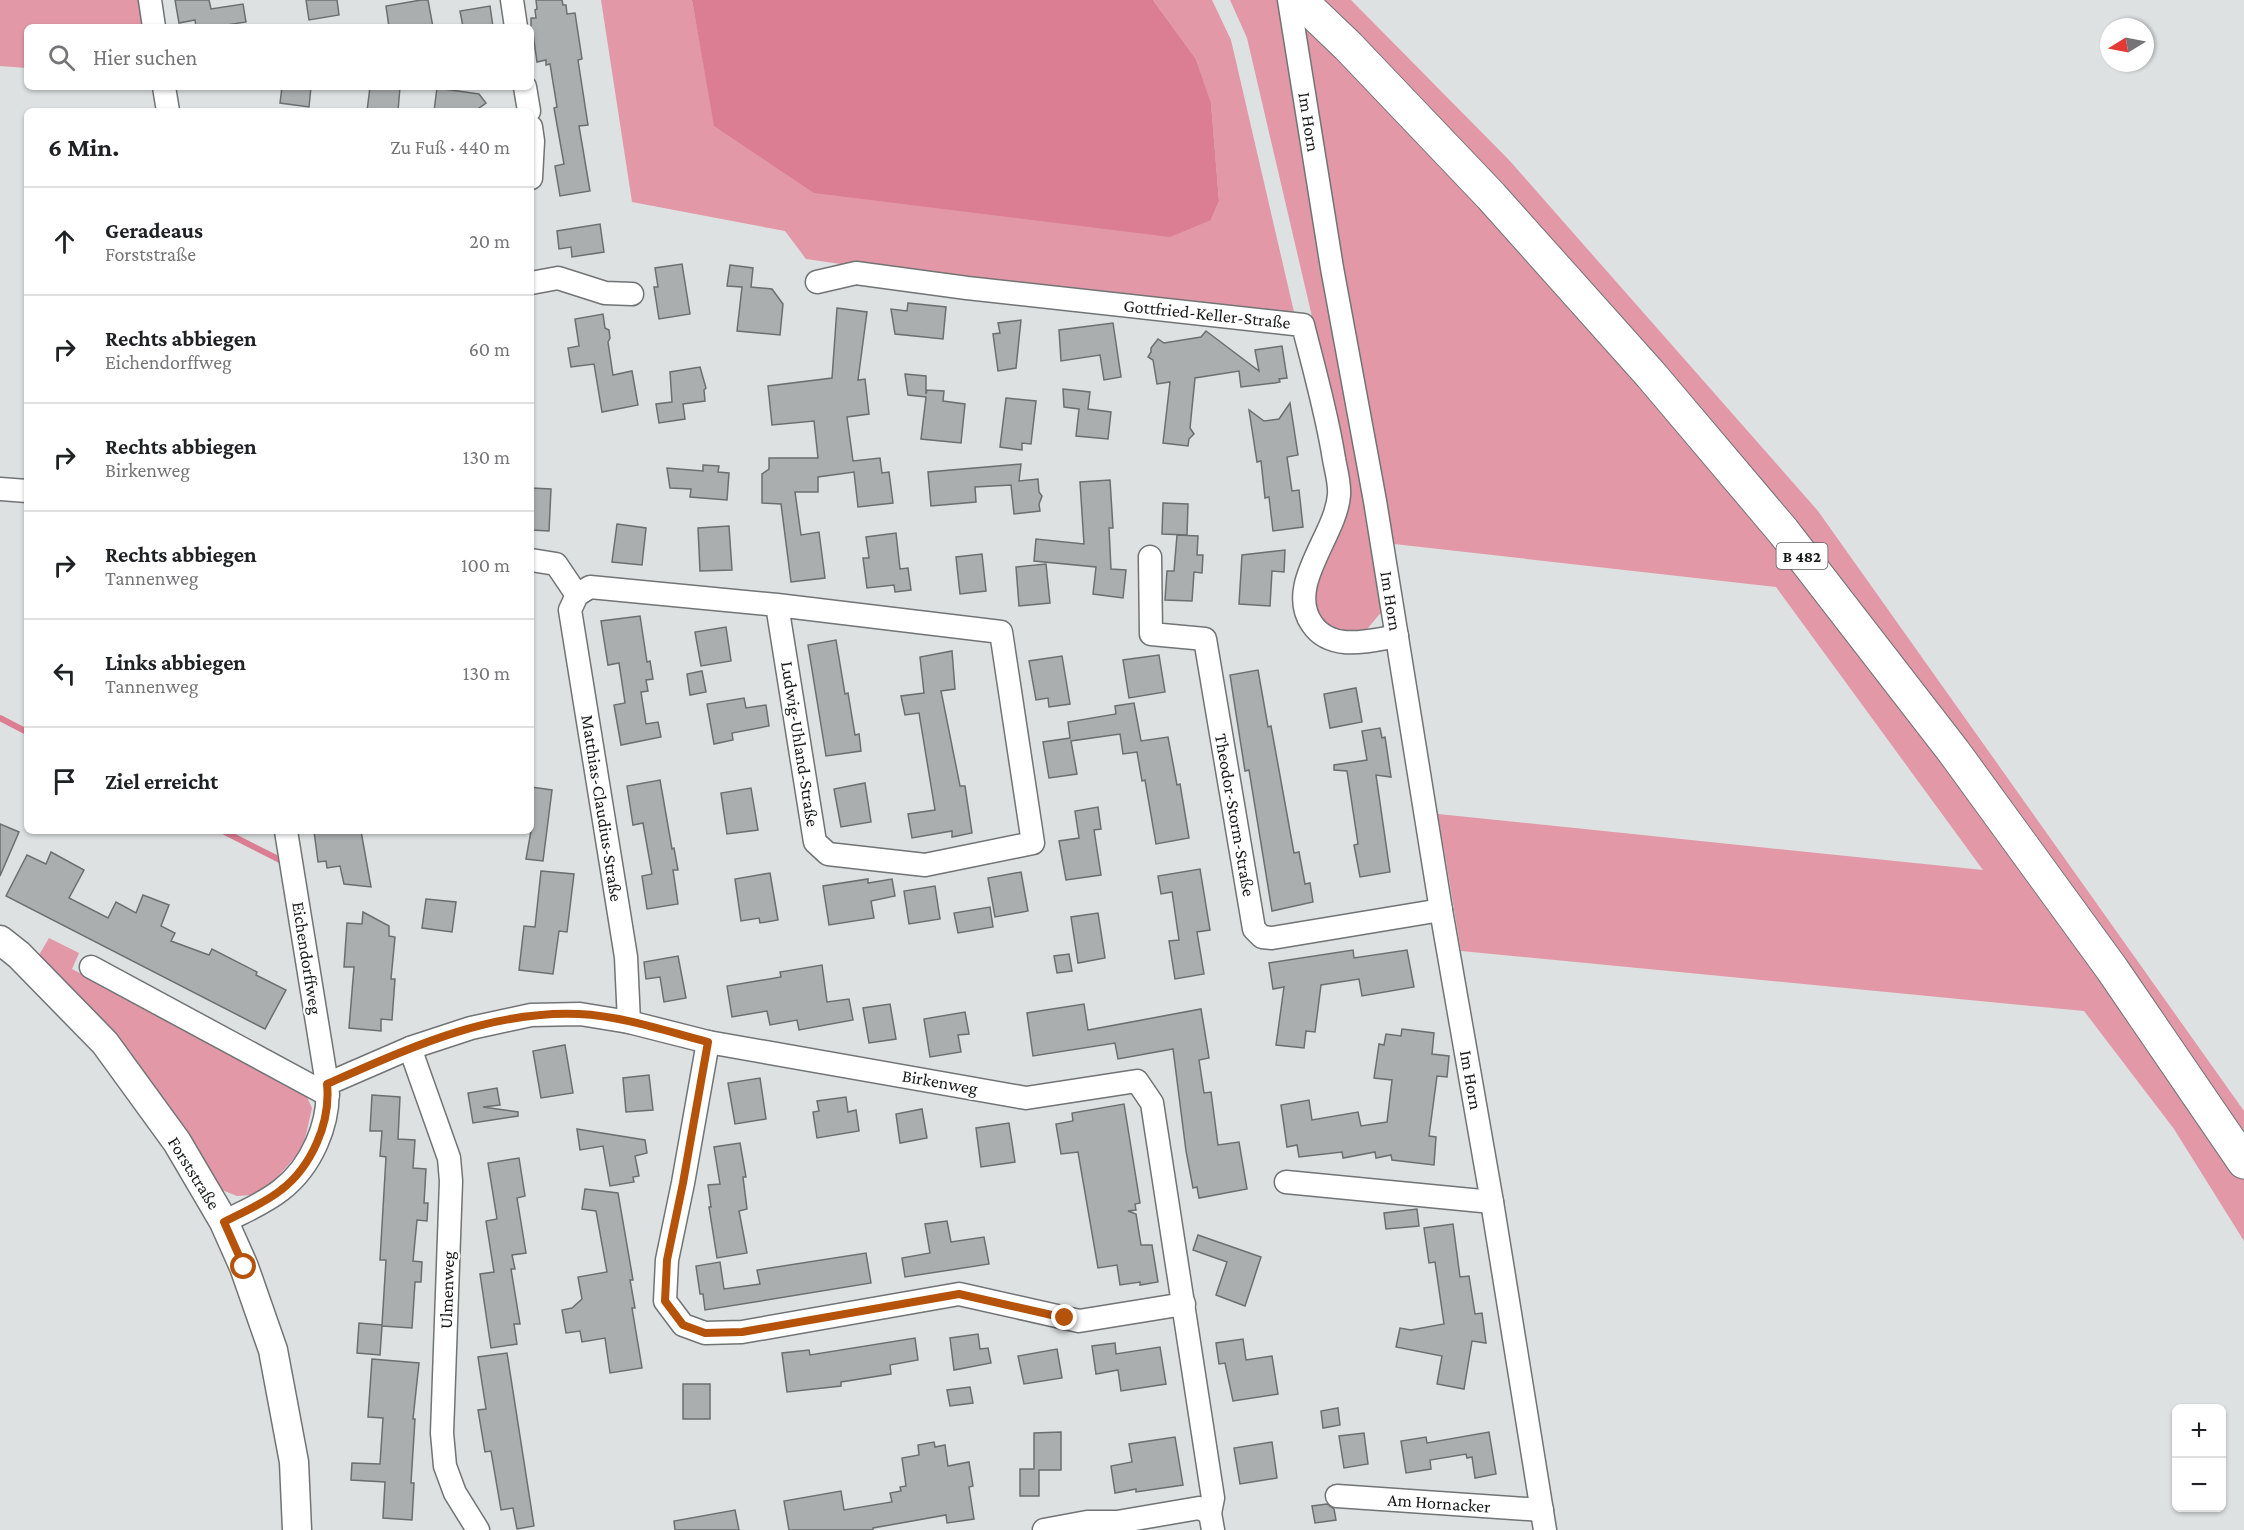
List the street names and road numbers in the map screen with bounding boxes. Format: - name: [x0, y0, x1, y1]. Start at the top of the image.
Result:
- street label: Im Horn: [1294, 91, 1324, 154]
- street label: Gottfried-Keller-Straße: [1123, 295, 1291, 333]
- road number: B 482: [1776, 543, 1828, 569]
- street label: Im Horn: [1376, 570, 1406, 633]
- street label: Ludwig-Uhland-Straße: [777, 660, 823, 828]
- street label: Matthias-Claudius-Straße: [577, 713, 627, 903]
- street label: Theodor-Storm-Straße: [1211, 732, 1259, 898]
- street label: Eichendorffweg: [288, 900, 326, 1016]
- street label: Im Horn: [1456, 1049, 1486, 1112]
- street label: Birkenweg: [901, 1066, 980, 1099]
- street label: Forststraße: [164, 1133, 224, 1213]
- street label: Ulmenweg: [436, 1250, 458, 1329]
- street label: Am Hornacker: [1387, 1489, 1492, 1517]

